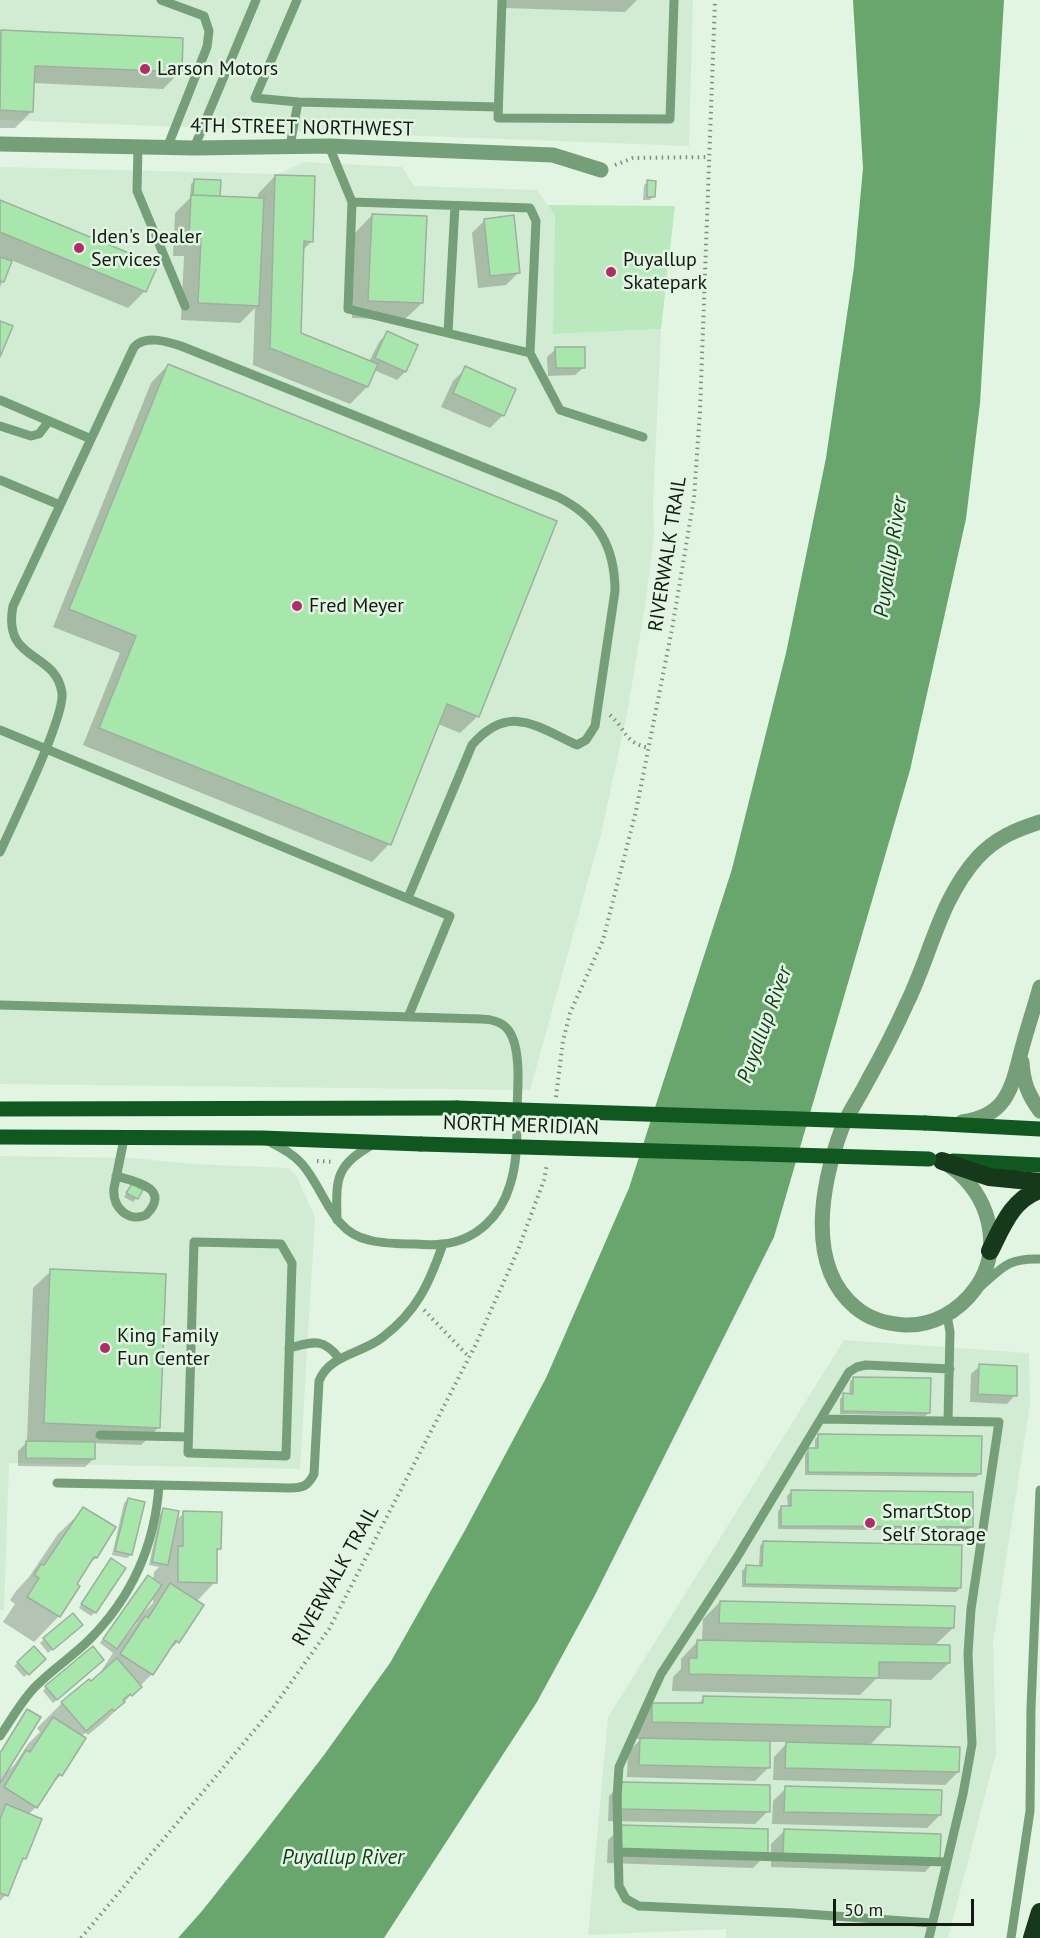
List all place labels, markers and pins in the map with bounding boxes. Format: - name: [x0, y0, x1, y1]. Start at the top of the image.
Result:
- place label: Larson Motors: [157, 57, 278, 81]
- marker: Larson Motors: [138, 62, 152, 76]
- place label: Iden's Dealer Services: [91, 225, 202, 272]
- marker: Iden's Dealer Services: [72, 241, 86, 255]
- place label: Puyallup Skatepark: [623, 248, 707, 295]
- marker: Puyallup Skatepark: [604, 265, 618, 279]
- place label: Fred Meyer: [309, 594, 404, 618]
- marker: Fred Meyer: [290, 599, 304, 613]
- place label: King Family Fun Center: [117, 1324, 219, 1371]
- marker: King Family Fun Center: [98, 1341, 112, 1355]
- place label: SmartStop Self Storage: [882, 1500, 986, 1547]
- marker: SmartStop Self Storage: [863, 1516, 877, 1530]

